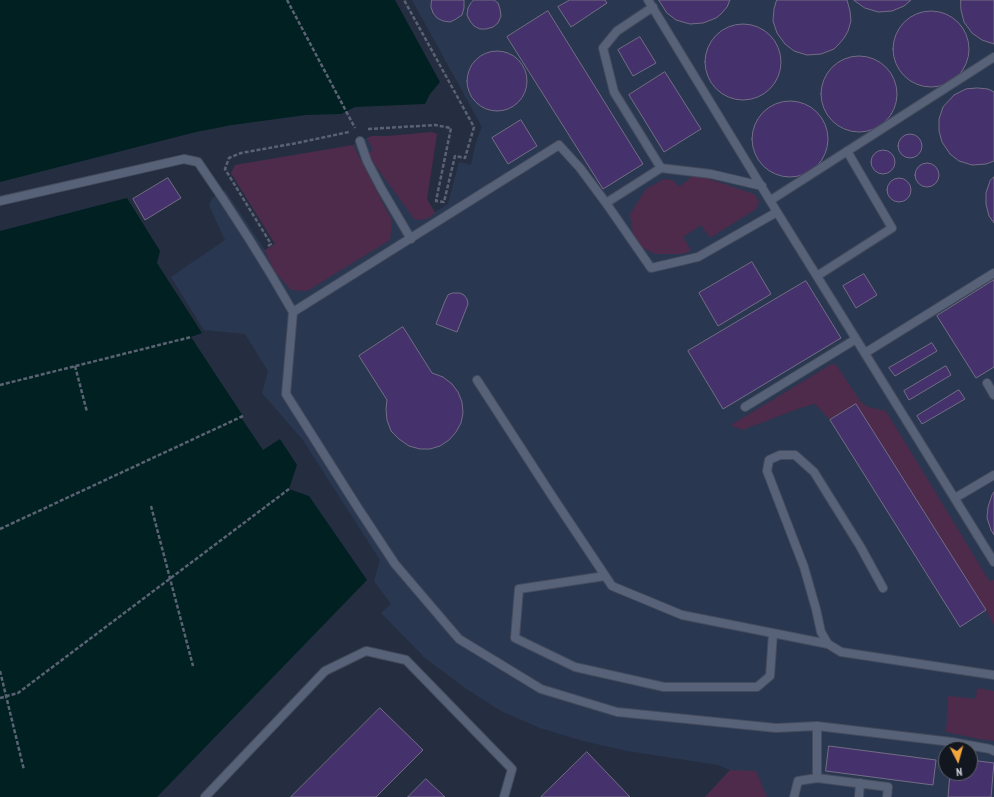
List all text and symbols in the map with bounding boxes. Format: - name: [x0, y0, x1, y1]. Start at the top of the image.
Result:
- north arrow: [938, 741, 978, 781]
- text: N: [955, 765, 963, 779]

